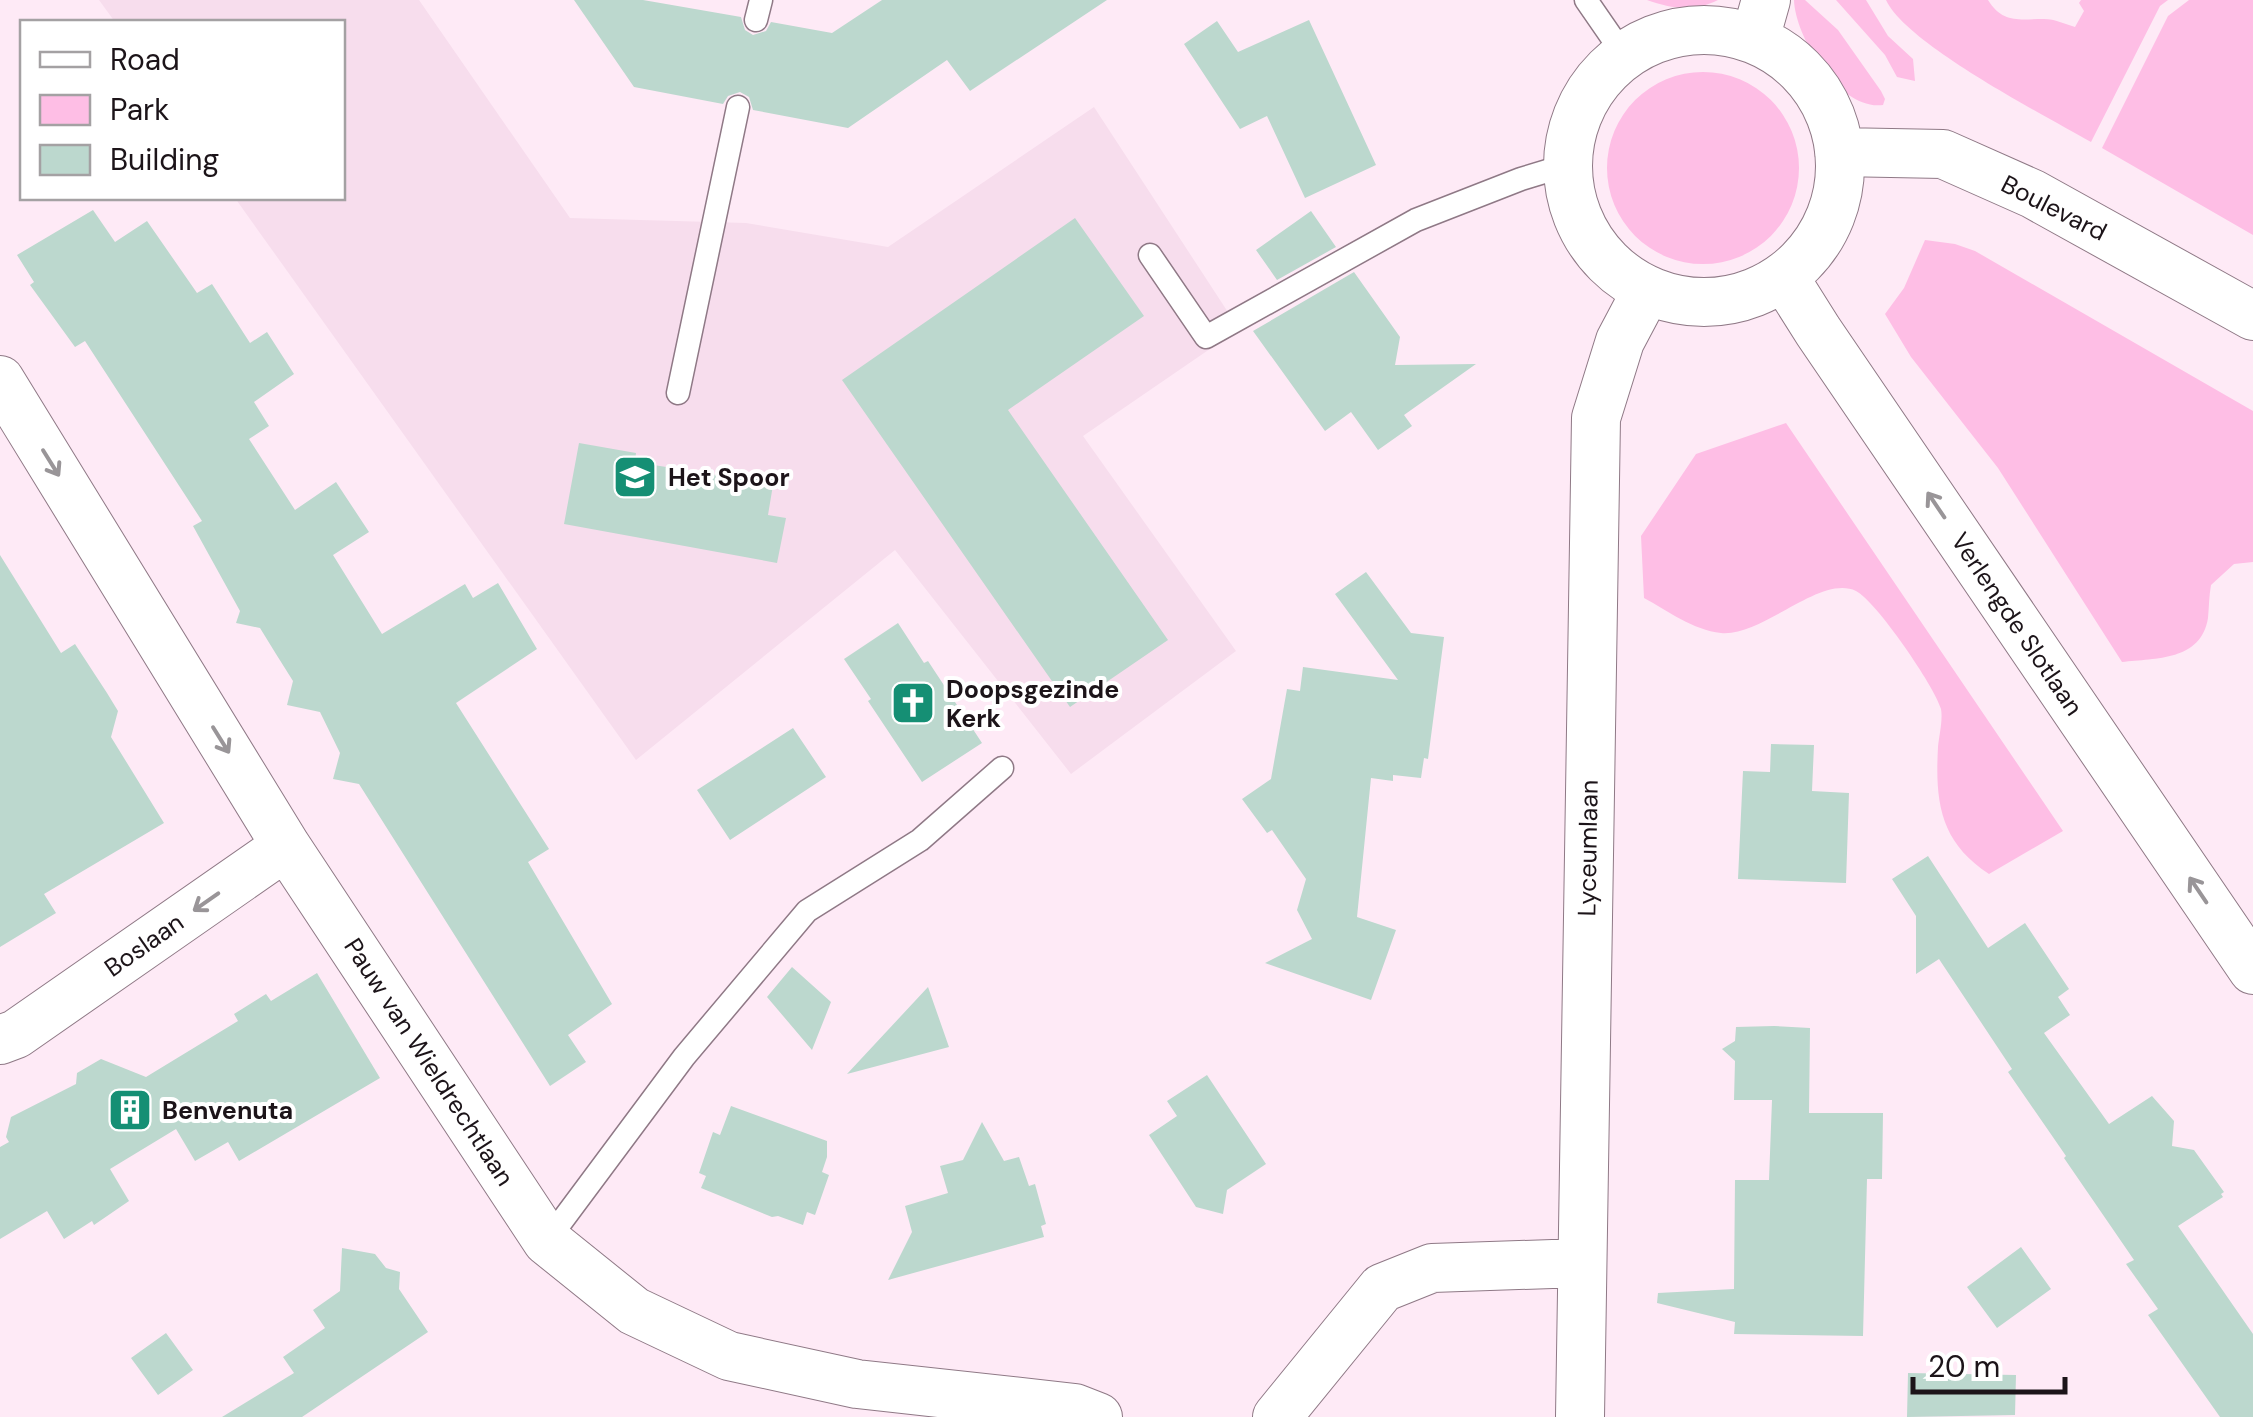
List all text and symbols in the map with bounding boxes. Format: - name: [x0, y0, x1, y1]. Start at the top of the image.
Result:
- legend: [20, 20, 345, 200]
- text: Road: [110, 40, 180, 79]
- text: Park: [110, 90, 169, 129]
- text: Building: [110, 140, 219, 179]
- street label: Boulevard: [1996, 167, 2112, 249]
- one-way arrow: [41, 448, 61, 477]
- school or university icon: Het Spoor: [612, 454, 658, 500]
- place label: Het Spoor: [668, 461, 790, 494]
- one-way arrow: [1926, 492, 1947, 520]
- street label: Verlengde Slotlaan: [1943, 526, 2091, 722]
- place label: Doopsgezinde Kerk: [946, 673, 1119, 735]
- church icon: Doopsgezinde Kerk: [890, 680, 936, 726]
- one-way arrow: [211, 725, 231, 754]
- street label: Lyceumlaan: [1570, 779, 1606, 917]
- one-way arrow: [2188, 876, 2209, 904]
- one-way arrow: [192, 891, 220, 912]
- street label: Boslaan: [98, 906, 190, 984]
- street label: Pauw van Wieldrechtlaan: [336, 932, 522, 1192]
- building icon: Benvenuta: [107, 1087, 153, 1133]
- place label: Benvenuta: [162, 1094, 293, 1127]
- scale bar: [1913, 1332, 2066, 1394]
- text: 20 m: [1928, 1347, 2000, 1386]

